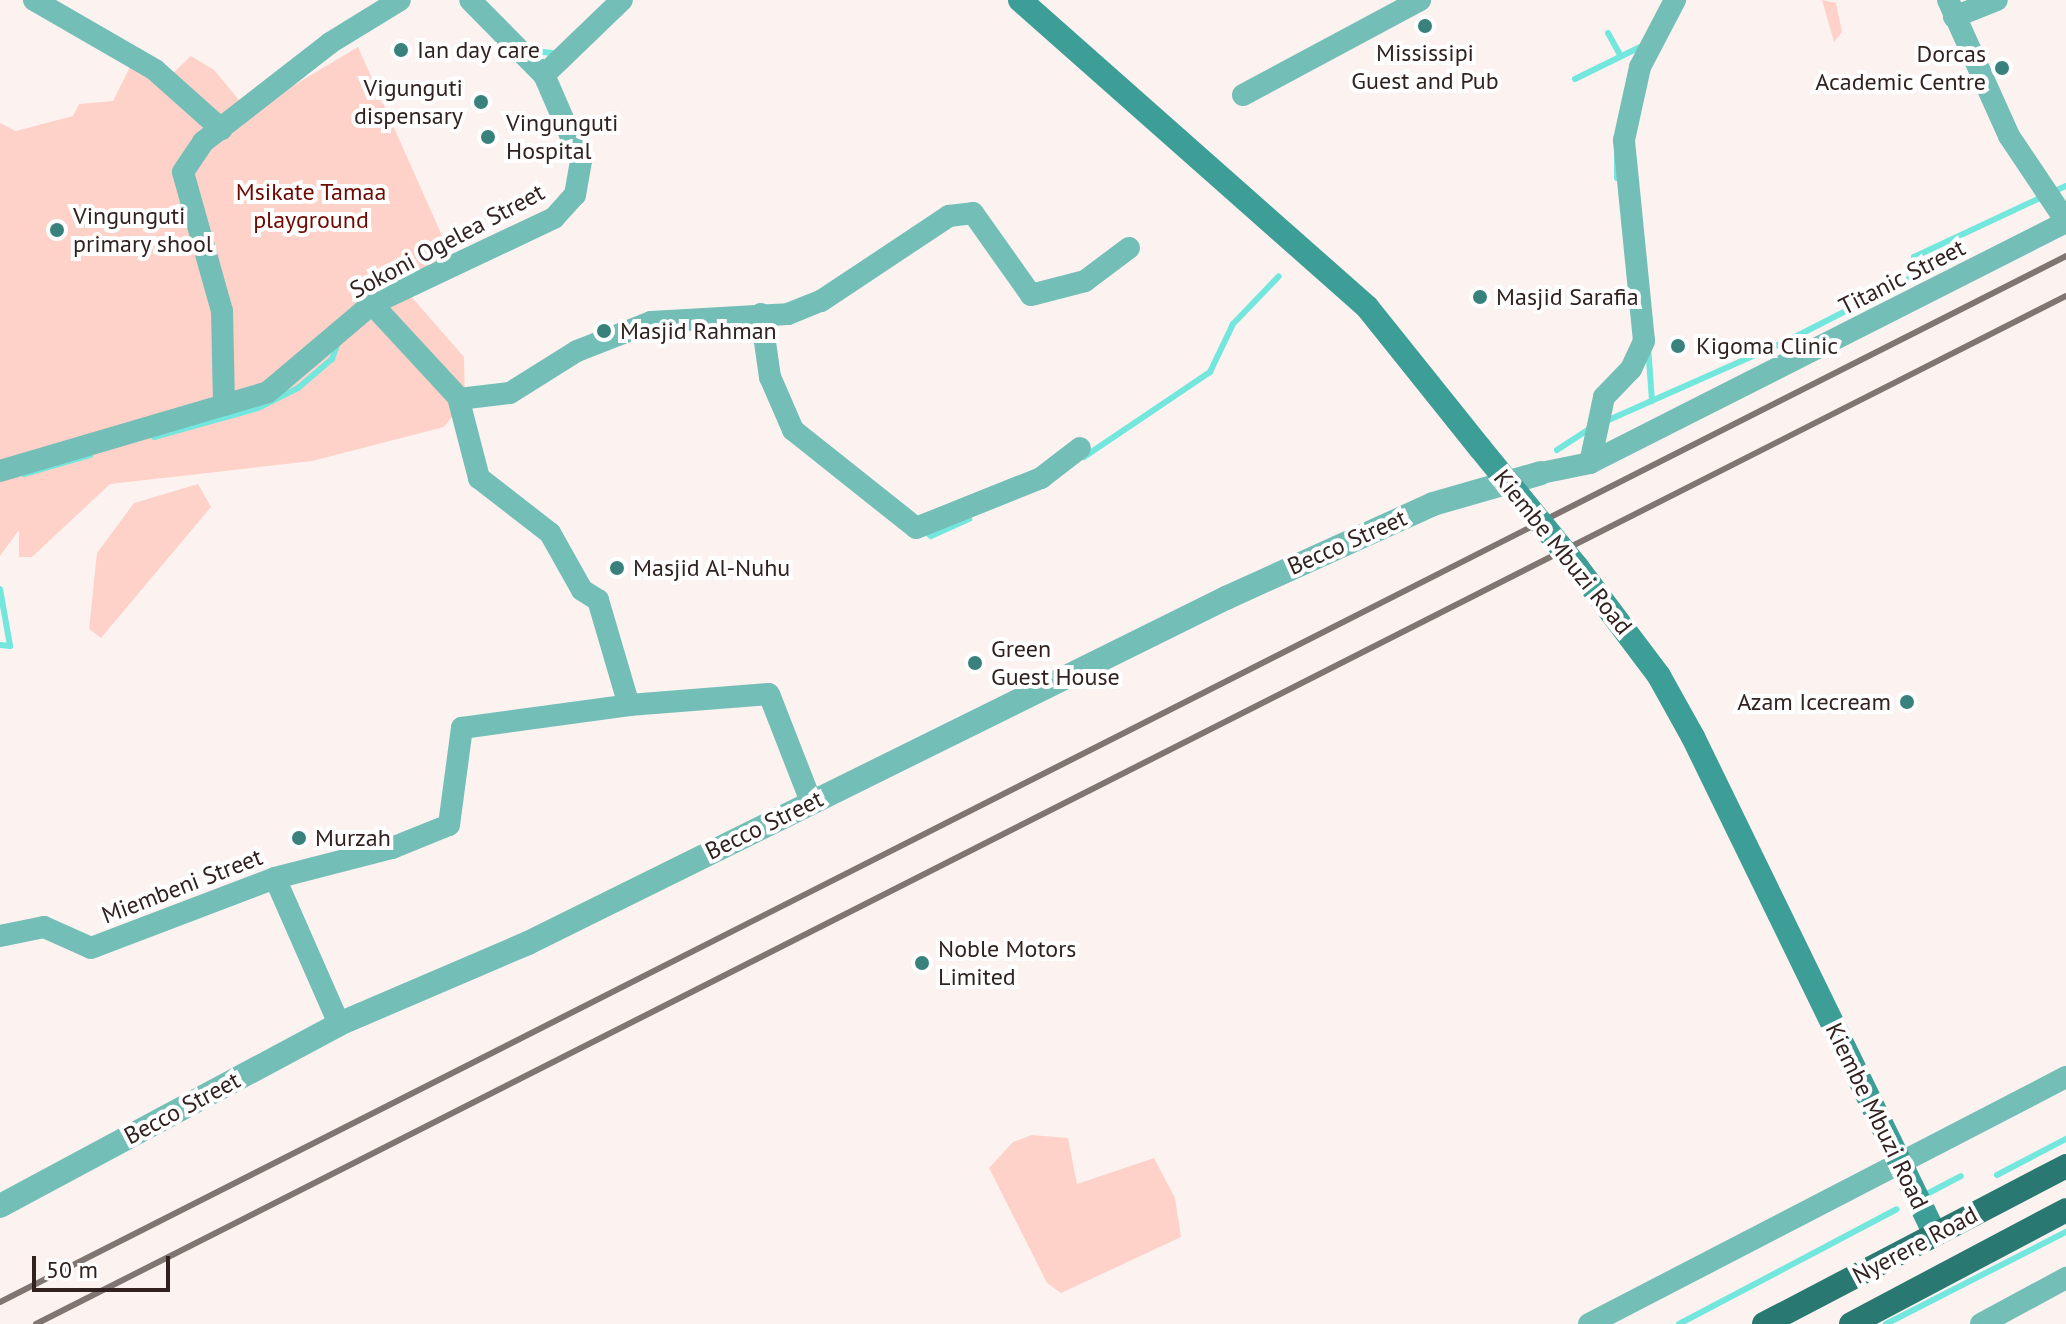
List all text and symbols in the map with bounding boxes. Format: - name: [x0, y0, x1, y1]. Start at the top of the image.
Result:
- marker: Mississipi Guest and Pub: [1416, 17, 1434, 35]
- place label: Ian day care: [417, 36, 541, 64]
- place label: Mississipi Guest and Pub: [1351, 39, 1499, 95]
- place label: Dorcas Academic Centre: [1815, 40, 1986, 96]
- marker: Ian day care: [392, 41, 410, 59]
- marker: Dorcas Academic Centre: [1993, 59, 2011, 77]
- place label: Vigunguti dispensary: [354, 74, 463, 130]
- marker: Vigunguti dispensary: [470, 91, 492, 113]
- place label: Vingunguti Hospital: [506, 109, 619, 165]
- marker: Vingunguti Hospital: [477, 126, 499, 148]
- park label: Msikate Tamaa playground: [235, 178, 387, 234]
- street label: Sokoni Ogelea Street: [345, 178, 549, 304]
- place label: Vingunguti primary shool: [73, 202, 214, 258]
- marker: Vingunguti primary shool: [48, 221, 66, 239]
- street label: Titanic Street: [1834, 233, 1970, 321]
- place label: Masjid Sarafia: [1496, 283, 1639, 311]
- marker: Masjid Sarafia: [1471, 288, 1489, 306]
- place label: Masjid Rahman: [620, 317, 777, 345]
- marker: Masjid Rahman: [595, 322, 613, 340]
- place label: Kigoma Clinic: [1696, 332, 1838, 360]
- marker: Kigoma Clinic: [1667, 335, 1689, 357]
- street label: Kiembe Mbuzi Road: [1488, 464, 1638, 640]
- street label: Becco Street: [1283, 503, 1411, 581]
- place label: Masjid Al-Nuhu: [633, 554, 791, 582]
- marker: Masjid Al-Nuhu: [608, 559, 626, 577]
- place label: Green Guest House: [991, 635, 1120, 691]
- marker: Green Guest House: [966, 654, 984, 672]
- place label: Azam Icecream: [1737, 688, 1891, 716]
- marker: Azam Icecream: [1898, 693, 1916, 711]
- street label: Becco Street: [701, 784, 827, 866]
- place label: Murzah: [315, 824, 391, 852]
- marker: Murzah: [290, 829, 308, 847]
- street label: Miembeni Street: [98, 842, 266, 930]
- place label: Noble Motors Limited: [938, 935, 1076, 991]
- marker: Noble Motors Limited: [913, 954, 931, 972]
- street label: Kiembe Mbuzi Road: [1819, 1018, 1935, 1214]
- street label: Becco Street: [119, 1065, 245, 1151]
- street label: Nyerere Road: [1848, 1200, 1982, 1290]
- scale bar: [36, 1240, 174, 1290]
- text: 50 m: [46, 1254, 98, 1285]

